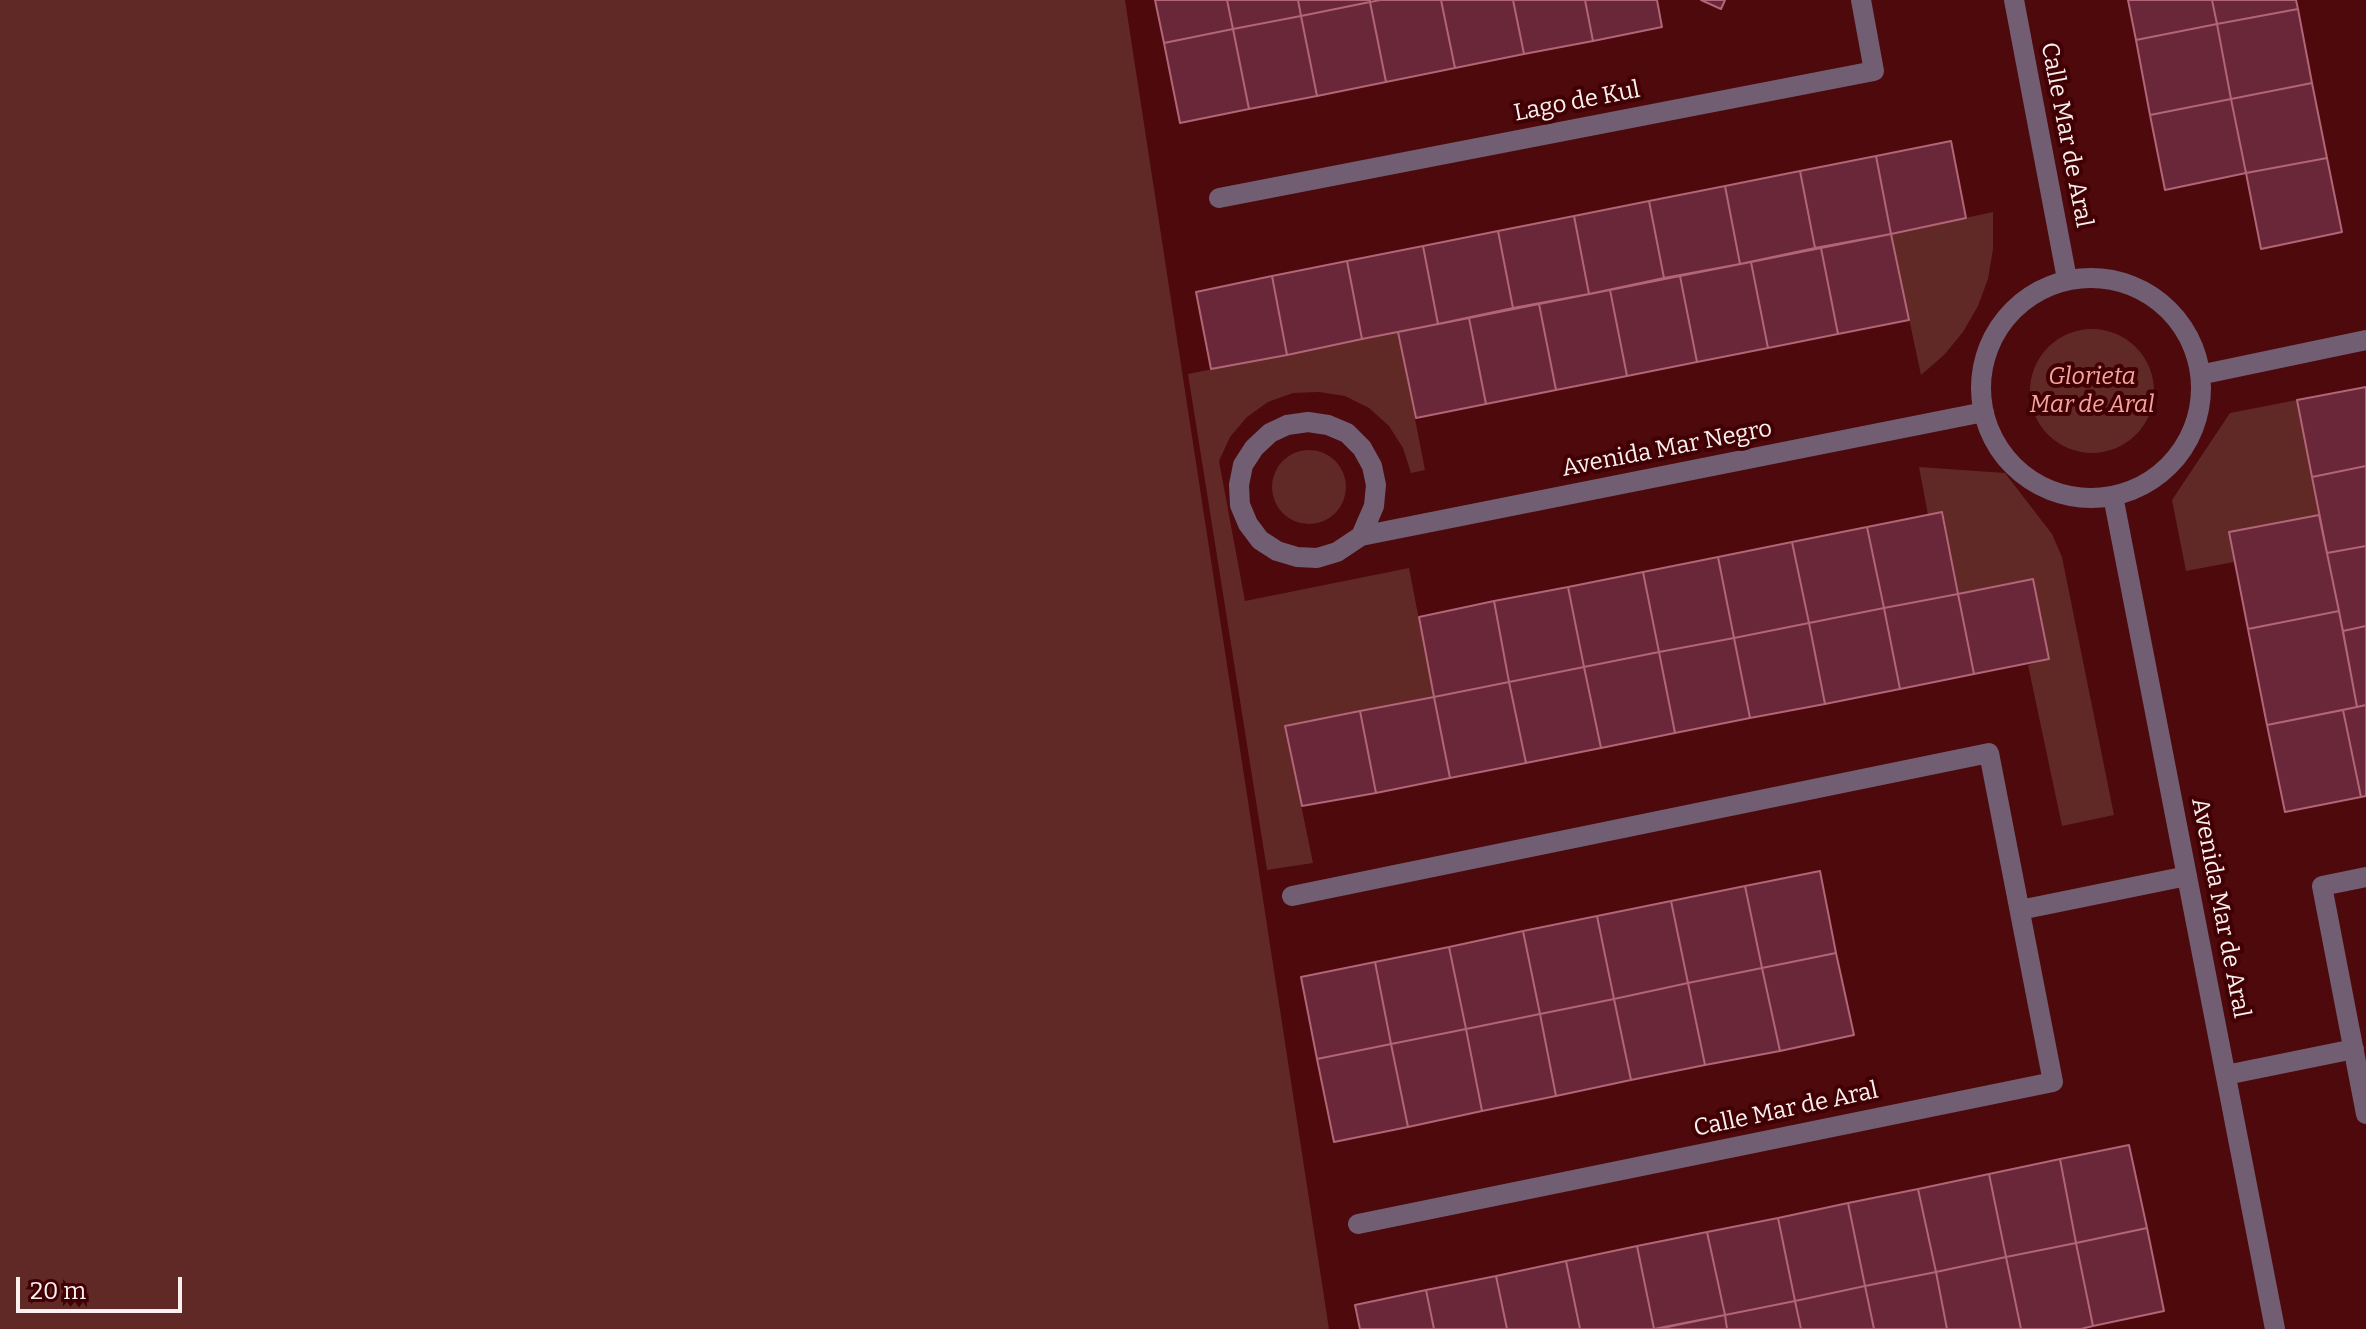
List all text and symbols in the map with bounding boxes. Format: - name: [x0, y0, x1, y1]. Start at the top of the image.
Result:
- street label: Calle Mar de Aral: [2034, 40, 2098, 230]
- street label: Lago de Kul: [1511, 76, 1643, 128]
- park label: Glorieta Mar de Aral: [2030, 363, 2154, 419]
- street label: Avenida Mar Negro: [1559, 414, 1775, 484]
- street label: Avenida Mar de Aral: [2185, 796, 2255, 1020]
- street label: Calle Mar de Aral: [1691, 1076, 1881, 1144]
- scale bar: [20, 1261, 186, 1311]
- text: 20 m: [30, 1277, 86, 1305]

